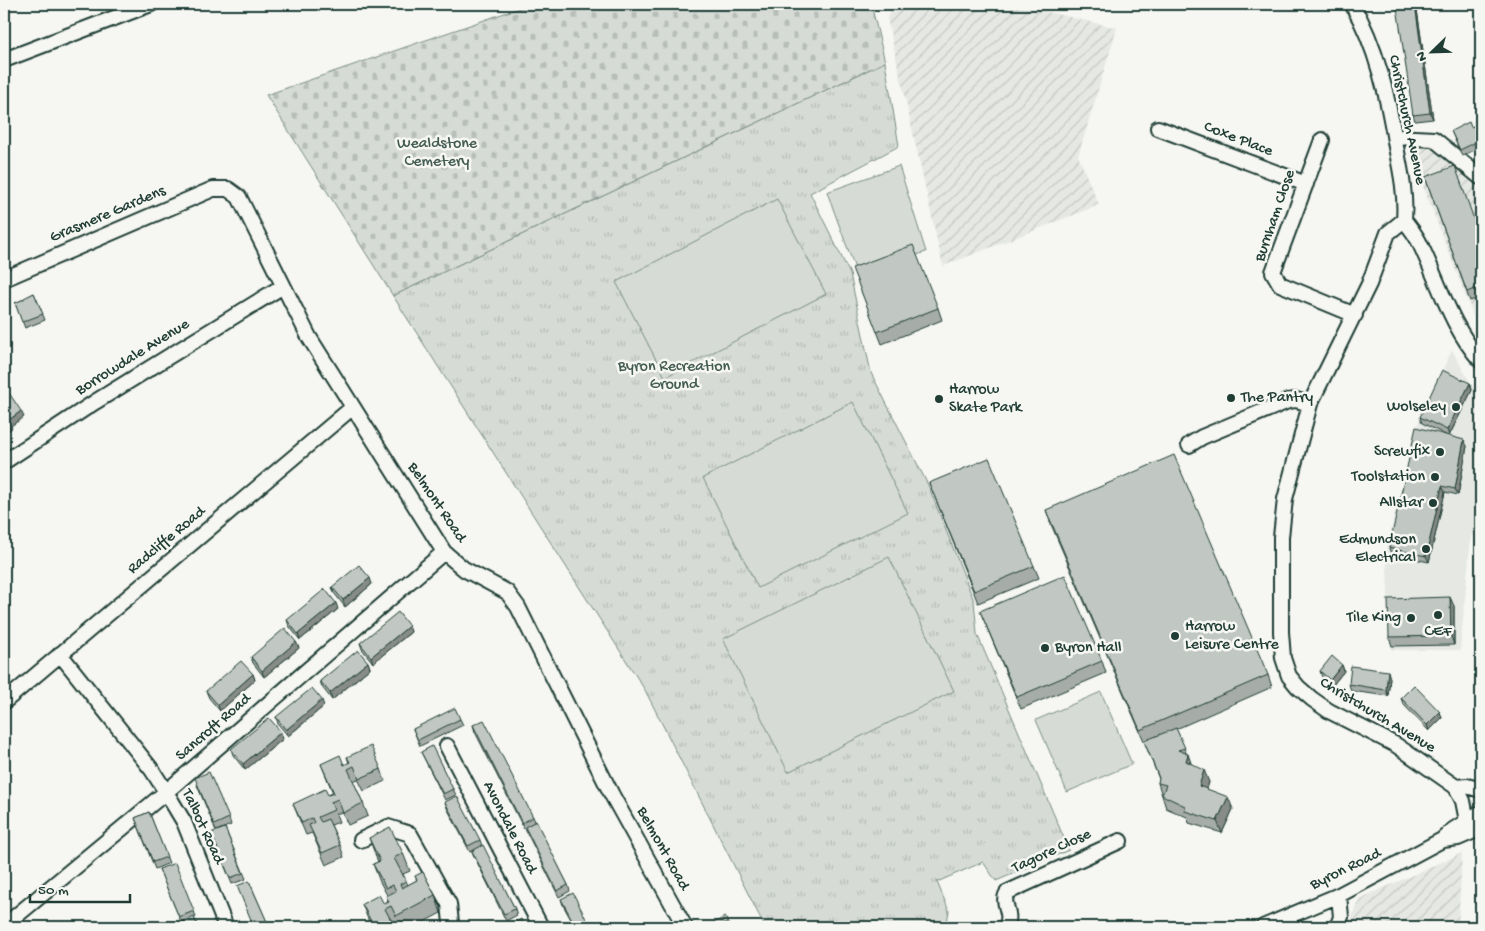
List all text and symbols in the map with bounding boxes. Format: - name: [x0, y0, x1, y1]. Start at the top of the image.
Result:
- north arrow: [1408, 28, 1458, 78]
- text: N: [1413, 49, 1432, 64]
- street label: Christchurch Avenue: [1383, 53, 1429, 187]
- street label: Coxe Place: [1201, 118, 1276, 162]
- park label: Wealdstone Cemetery: [397, 135, 478, 172]
- street label: Burnham Close: [1251, 167, 1301, 266]
- street label: Grasmere Gardens: [47, 182, 170, 248]
- street label: Borrowdale Avenue: [72, 315, 194, 401]
- park label: Byron Recreation Ground: [617, 358, 731, 395]
- place label: Harrow Skate Park: [949, 381, 1023, 418]
- place label: The Pantry: [1240, 389, 1313, 408]
- marker: The Pantry: [1225, 392, 1237, 404]
- marker: Harrow Skate Park: [933, 393, 945, 405]
- place label: Wolseley: [1387, 398, 1446, 417]
- marker: Wolseley: [1450, 401, 1462, 413]
- place label: Screwfix: [1374, 443, 1431, 462]
- marker: Screwfix: [1434, 446, 1446, 458]
- street label: Belmont Road: [402, 459, 471, 548]
- place label: Toolstation: [1351, 468, 1425, 487]
- marker: Toolstation: [1429, 471, 1441, 483]
- place label: Allstar: [1380, 494, 1424, 513]
- marker: Allstar: [1427, 497, 1439, 509]
- street label: Radcliffe Road: [124, 502, 211, 579]
- place label: Edmundson Electrical: [1339, 531, 1416, 568]
- marker: Edmundson Electrical: [1420, 543, 1432, 555]
- place label: Tile King: [1346, 609, 1401, 628]
- marker: CEF: [1432, 609, 1444, 621]
- marker: Tile King: [1405, 612, 1417, 624]
- place label: Harrow Leisure Centre: [1185, 618, 1279, 655]
- place label: CEF: [1425, 623, 1452, 642]
- marker: Harrow Leisure Centre: [1169, 630, 1181, 642]
- place label: Byron Hall: [1054, 639, 1121, 658]
- marker: Byron Hall: [1039, 642, 1051, 654]
- street label: Christchurch Avenue: [1316, 674, 1439, 759]
- street label: Sancroft Road: [172, 689, 257, 766]
- street label: Avondale Road: [478, 779, 541, 879]
- street label: Talbot Road: [176, 786, 228, 869]
- street label: Belmont Road: [631, 803, 694, 895]
- street label: Tagore Close: [1009, 825, 1095, 879]
- street label: Byron Road: [1307, 844, 1386, 896]
- scale bar: [30, 871, 130, 903]
- text: 50 m: [38, 882, 69, 900]

